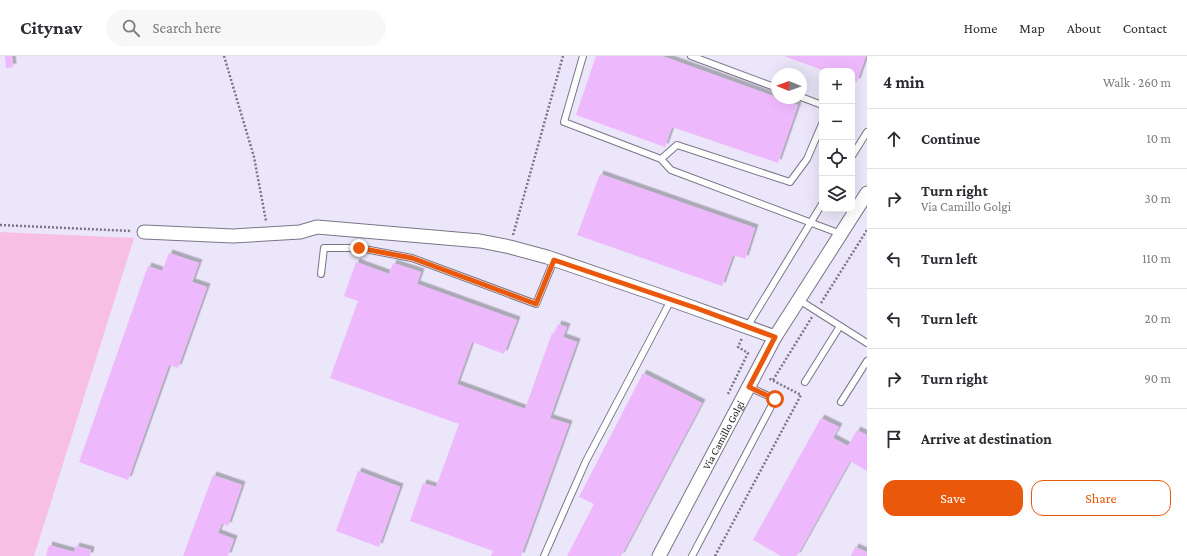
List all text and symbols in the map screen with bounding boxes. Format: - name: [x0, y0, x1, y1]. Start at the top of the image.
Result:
- search box: [106, 10, 386, 46]
- text: Citynav: [20, 17, 82, 38]
- icon: search: [120, 17, 142, 39]
- text: Search here: [152, 20, 221, 36]
- text: Home: [964, 20, 997, 36]
- text: Map: [1019, 20, 1045, 36]
- text: About: [1067, 20, 1101, 36]
- text: Contact: [1123, 20, 1167, 36]
- north arrow: [771, 68, 807, 104]
- map controls: [819, 68, 855, 212]
- button: +: [819, 68, 855, 104]
- text: 4 min: [883, 73, 925, 92]
- text: Walk · 260 m: [1103, 75, 1171, 90]
- button: −: [819, 104, 855, 140]
- icon: ahead: [883, 128, 905, 150]
- text: Continue: [921, 131, 980, 147]
- text: 10 m: [1146, 131, 1171, 146]
- button: locate: [819, 140, 855, 176]
- button: layers: [819, 176, 855, 212]
- text: Turn right: [921, 183, 988, 199]
- icon: right: [883, 188, 905, 210]
- text: 30 m: [1145, 191, 1171, 206]
- text: Via Camillo Golgi: [921, 199, 1011, 214]
- route end: [350, 239, 368, 257]
- icon: left: [883, 248, 905, 270]
- text: Turn left: [921, 251, 977, 267]
- text: 110 m: [1142, 251, 1171, 266]
- icon: left: [883, 308, 905, 330]
- text: Turn left: [921, 311, 977, 327]
- text: 20 m: [1145, 311, 1171, 326]
- icon: right: [883, 368, 905, 390]
- text: Turn right: [921, 371, 988, 387]
- text: 90 m: [1144, 371, 1171, 386]
- route start: [766, 390, 784, 408]
- street label: Via Camillo Golgi: [700, 398, 746, 471]
- icon: arrive: [883, 428, 905, 450]
- text: Arrive at destination: [921, 431, 1052, 447]
- button: Save: [883, 480, 1023, 516]
- button: Share: [1031, 480, 1171, 516]

